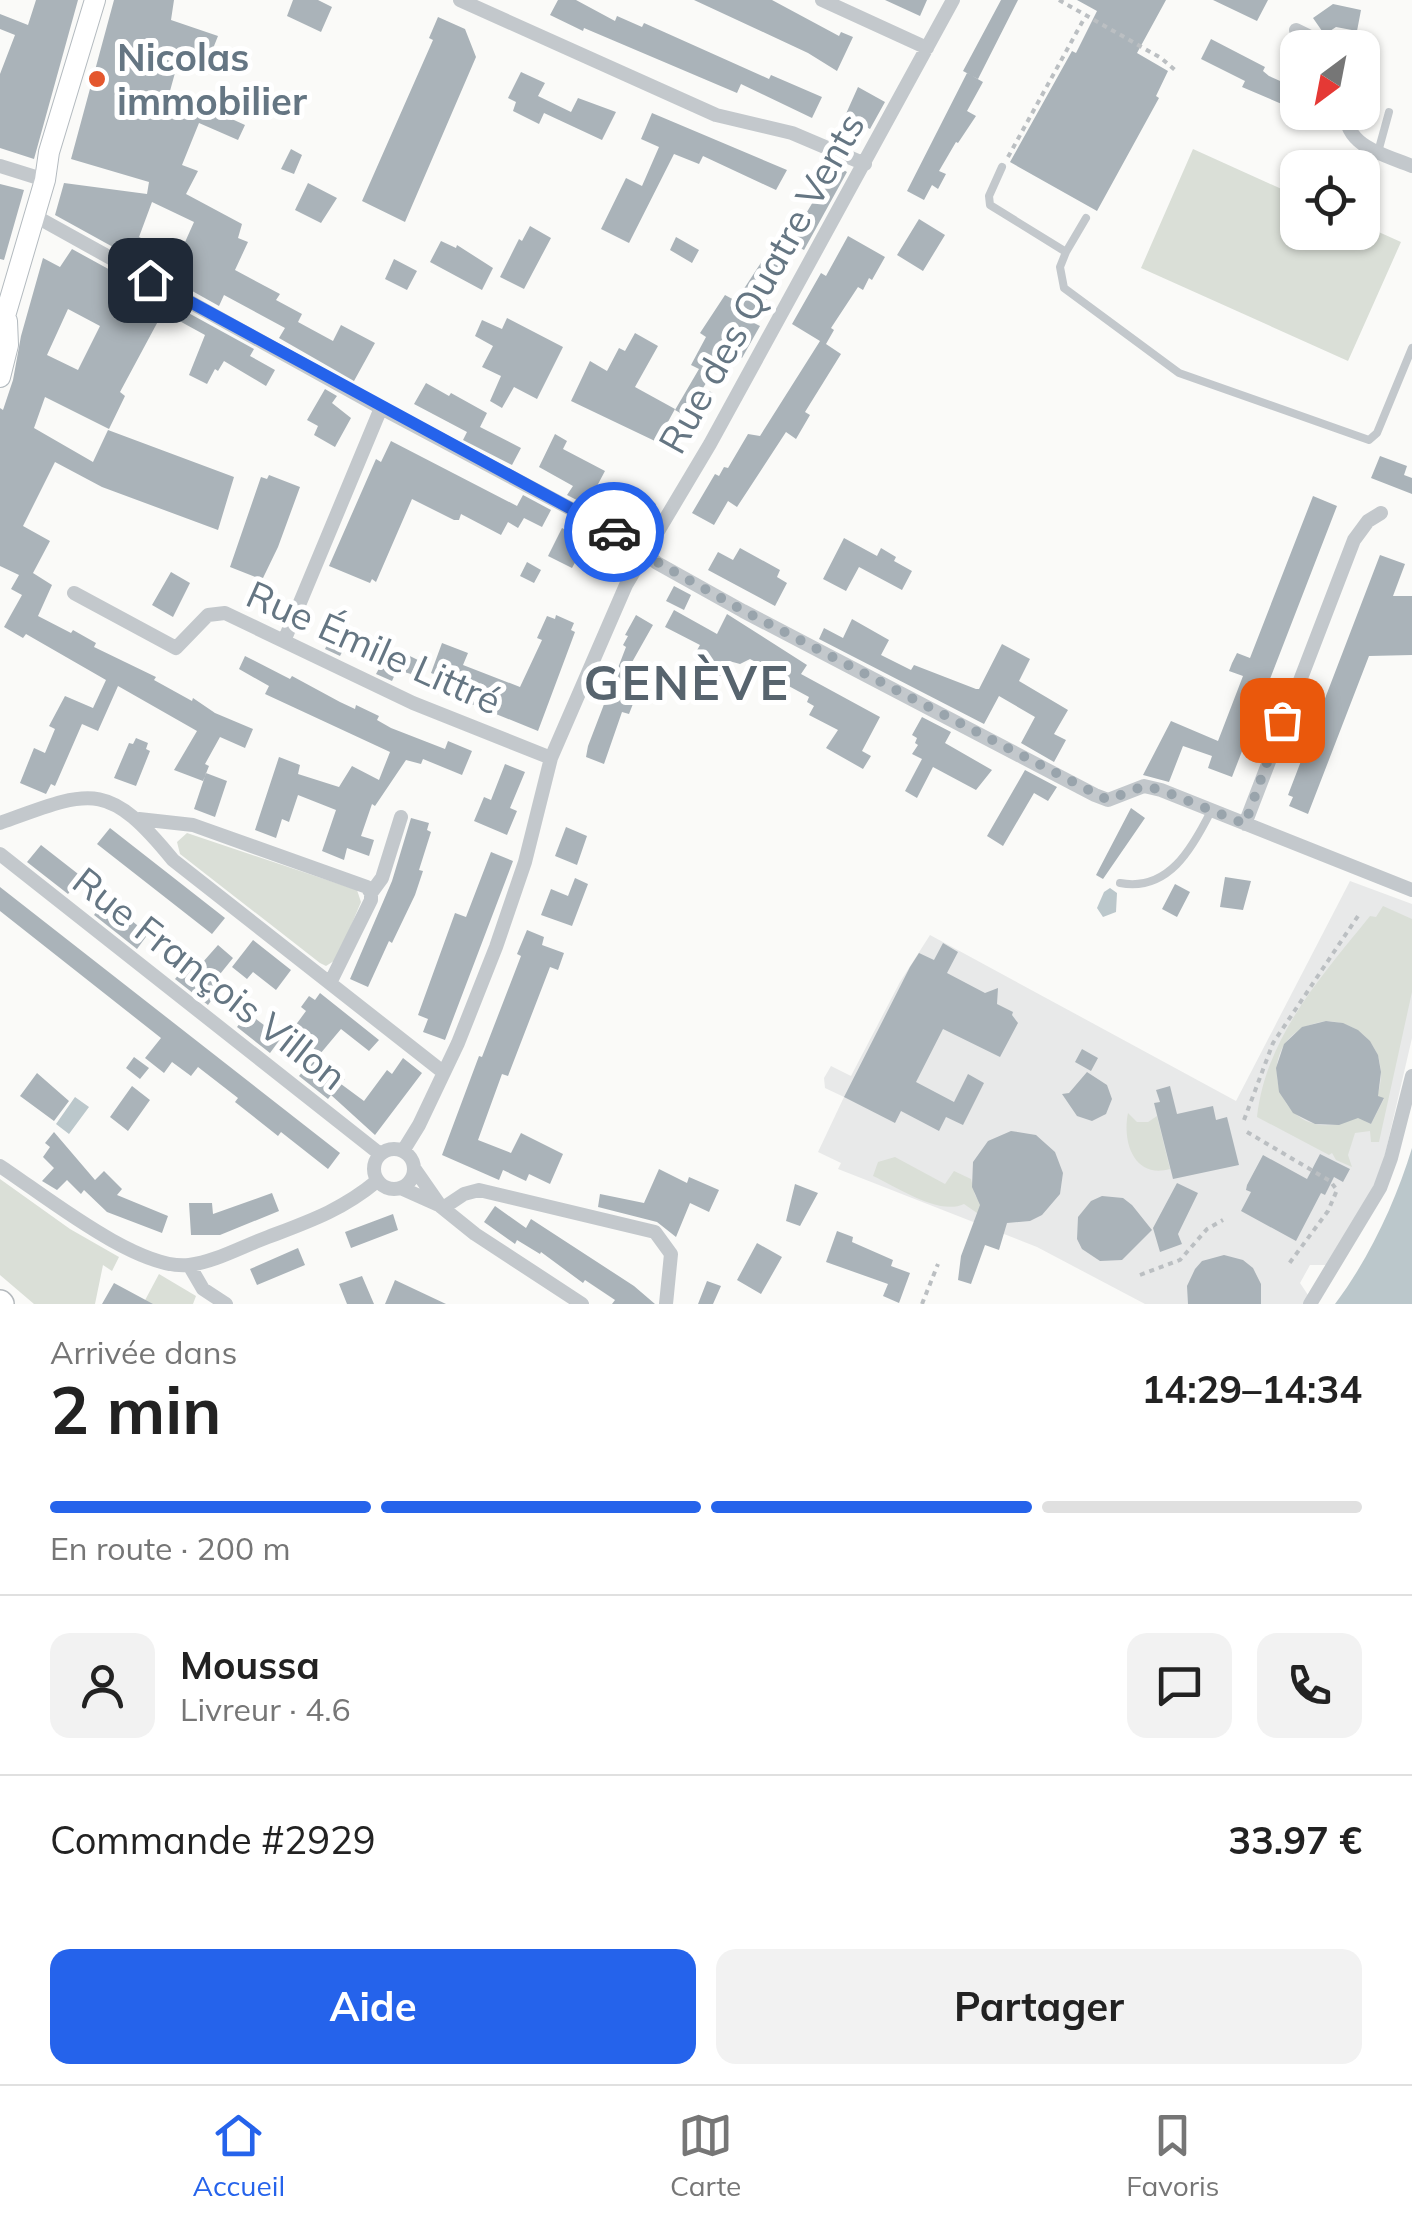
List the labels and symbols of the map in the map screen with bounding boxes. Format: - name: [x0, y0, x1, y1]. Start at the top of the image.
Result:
- north arrow: [1280, 30, 1380, 130]
- place label: Nicolas immobilier: [117, 33, 307, 125]
- marker: Nicolas immobilier: [86, 68, 108, 90]
- street label: Rue des Quatre Vents: [647, 104, 875, 462]
- pin: [108, 238, 193, 323]
- courier: [564, 482, 664, 582]
- street label: Rue Émile Littré: [239, 569, 509, 725]
- district label: GENÈVE: [584, 652, 790, 712]
- pin: [1240, 678, 1325, 763]
- street label: Rue François Villon: [64, 856, 356, 1100]

